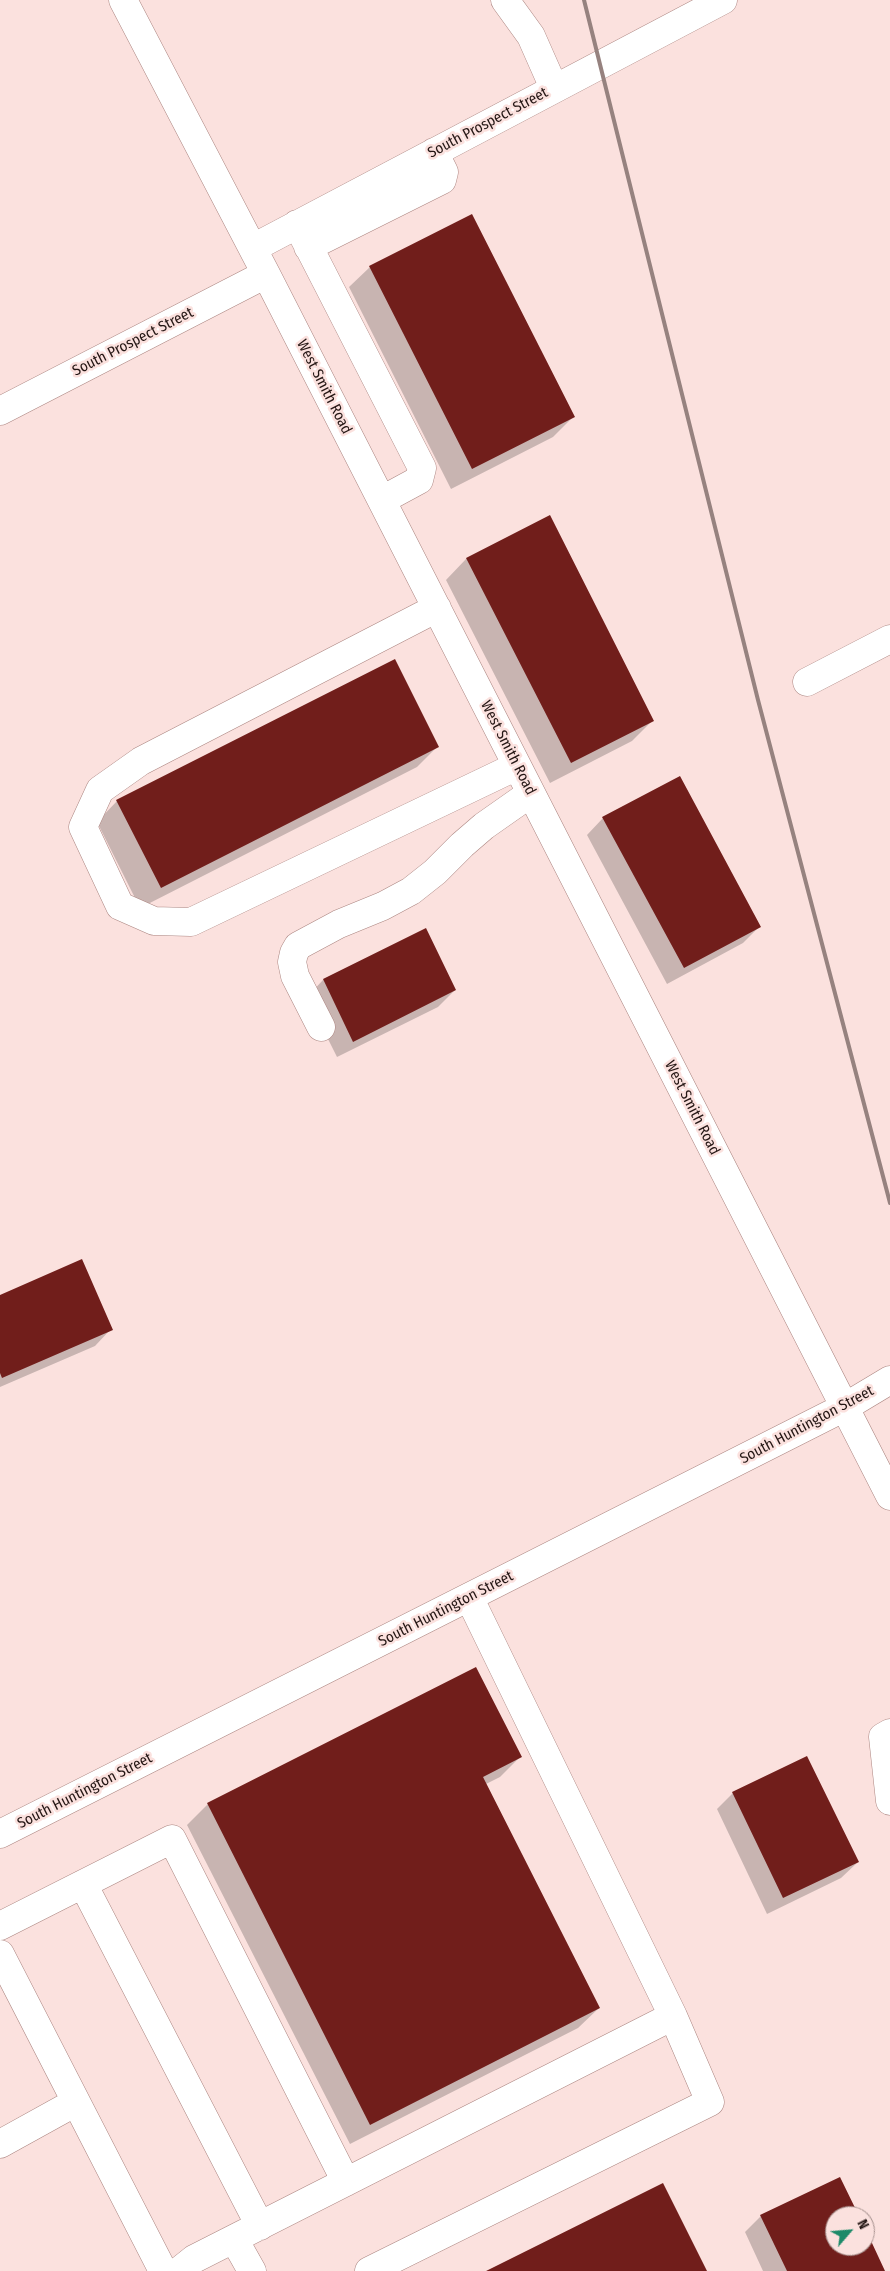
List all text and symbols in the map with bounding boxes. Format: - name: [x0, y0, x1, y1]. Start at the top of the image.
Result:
- street label: South Prospect Street: [425, 84, 551, 162]
- street label: South Prospect Street: [70, 304, 196, 380]
- street label: West Smith Road: [292, 337, 356, 437]
- street label: West Smith Road: [476, 698, 540, 798]
- street label: West Smith Road: [660, 1058, 724, 1158]
- street label: South Huntington Street: [737, 1382, 877, 1468]
- street label: South Huntington Street: [376, 1567, 516, 1651]
- street label: South Huntington Street: [15, 1749, 155, 1833]
- north arrow: [825, 2206, 875, 2256]
- text: N: [853, 2217, 872, 2232]

